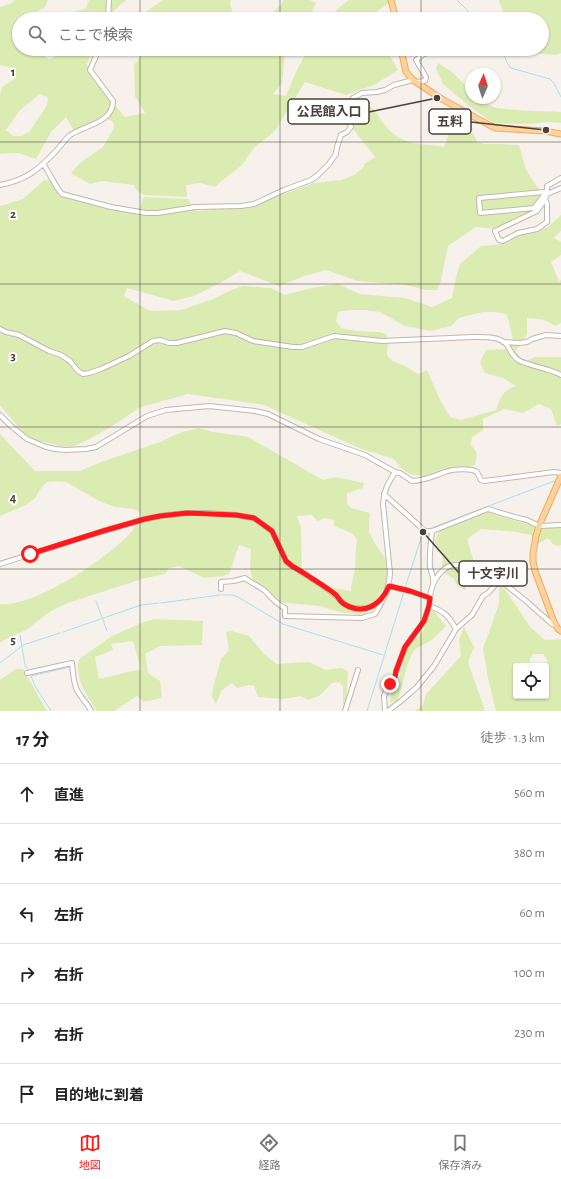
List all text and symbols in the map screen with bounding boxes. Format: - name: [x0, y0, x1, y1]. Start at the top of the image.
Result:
- search box: [12, 12, 549, 56]
- icon: search: [26, 23, 48, 45]
- text: ここで検索: [58, 28, 133, 43]
- text: 1: [11, 66, 15, 79]
- north arrow: [465, 68, 501, 104]
- callout: 公民館入口: [288, 99, 369, 124]
- text: 公民館入口: [296, 105, 362, 119]
- callout: 五料: [429, 109, 471, 134]
- text: 五料: [437, 114, 463, 129]
- text: 2: [10, 208, 16, 221]
- text: 3: [10, 350, 16, 363]
- text: 4: [10, 492, 17, 505]
- route start: [21, 545, 39, 563]
- callout: 十文字川: [459, 561, 527, 586]
- text: 十文字川: [467, 566, 519, 581]
- text: 5: [10, 634, 16, 647]
- map controls: [513, 663, 549, 699]
- button: locate: [513, 663, 549, 699]
- route end: [381, 675, 399, 693]
- text: 17 分: [16, 731, 49, 748]
- text: 徒歩 · 1.3 km: [480, 732, 545, 745]
- icon: ahead: [16, 783, 38, 805]
- text: 560 m: [514, 787, 545, 800]
- text: 直進: [54, 788, 84, 803]
- icon: right: [16, 843, 38, 865]
- text: 380 m: [514, 847, 545, 860]
- text: 右折: [54, 848, 84, 863]
- icon: left: [16, 903, 38, 925]
- text: 60 m: [519, 907, 545, 920]
- text: 左折: [54, 908, 84, 923]
- icon: right: [16, 963, 38, 985]
- text: 100 m: [514, 967, 545, 980]
- text: 右折: [54, 968, 84, 983]
- icon: right: [16, 1023, 38, 1045]
- text: 230 m: [514, 1027, 545, 1040]
- text: 右折: [54, 1028, 84, 1043]
- icon: arrive: [16, 1083, 38, 1105]
- text: 目的地に到着: [54, 1088, 144, 1103]
- tab: 地図: [79, 1132, 101, 1172]
- tab: 経路: [258, 1132, 280, 1172]
- tab: 保存済み: [438, 1132, 482, 1172]

